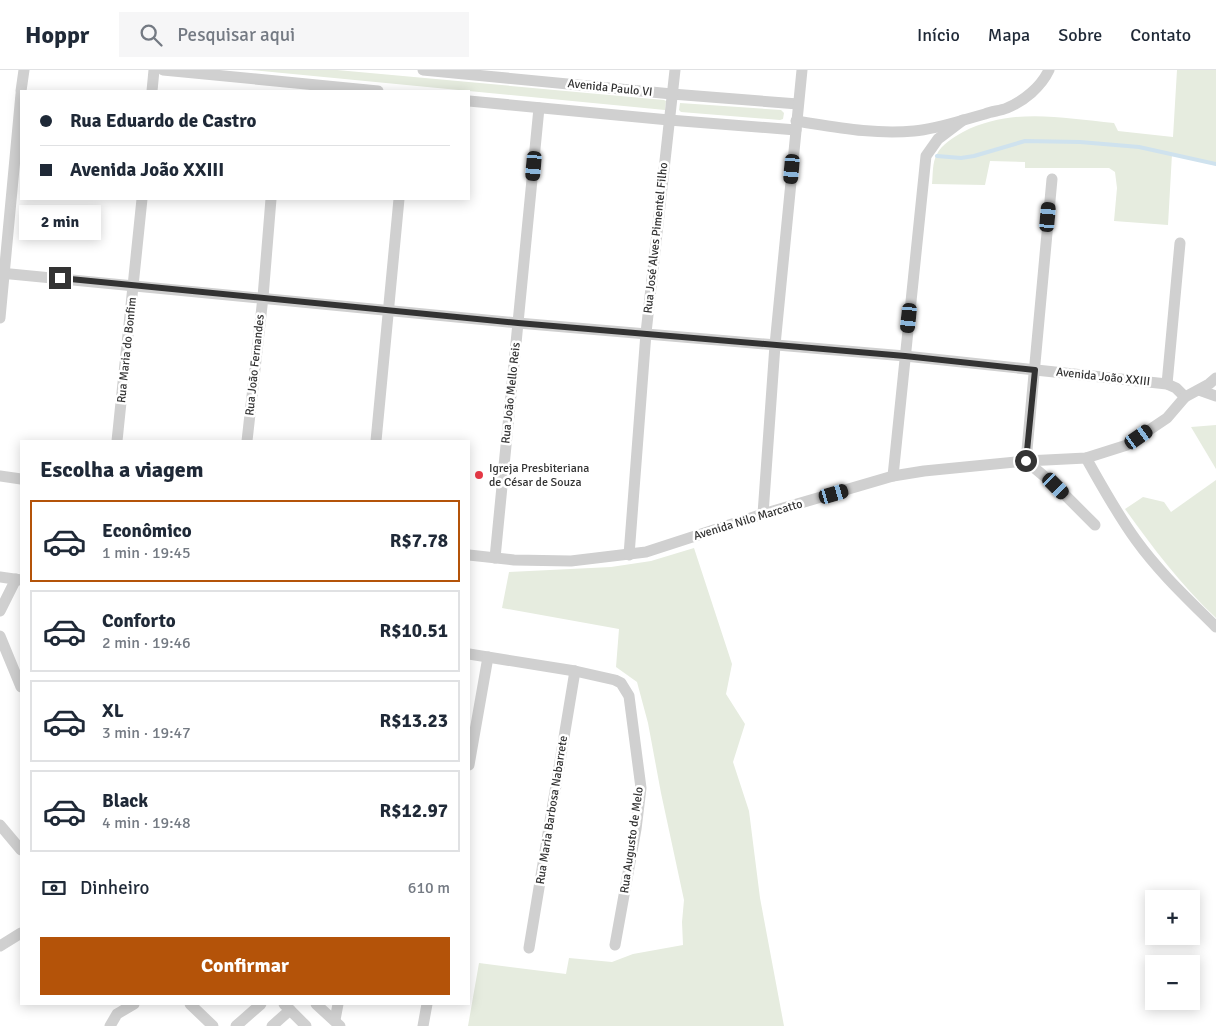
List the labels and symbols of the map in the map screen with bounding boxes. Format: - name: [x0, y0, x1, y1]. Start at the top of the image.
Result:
- street label: Avenida Paulo VI: [567, 76, 653, 100]
- car: [525, 150, 542, 182]
- car: [783, 153, 800, 185]
- street label: Rua José Alves Pimentel Filho: [641, 162, 671, 314]
- car: [1039, 201, 1056, 233]
- callout: 2 min: [19, 206, 101, 240]
- route end: [49, 267, 71, 289]
- street label: Rua Maria do Bonfim: [114, 296, 140, 404]
- car: [899, 302, 918, 334]
- street label: Rua João Fernandes: [242, 314, 268, 416]
- street label: Rua João Mello Reis: [498, 342, 524, 444]
- street label: Avenida João XXIII: [1055, 365, 1151, 389]
- car: [1122, 422, 1155, 452]
- route start: [1015, 450, 1037, 472]
- place label: Igreja Presbiteriana de César de Souza: [489, 461, 589, 490]
- marker: Igreja Presbiteriana de César de Souza: [473, 469, 485, 481]
- car: [1040, 470, 1071, 502]
- car: [817, 483, 850, 505]
- street label: Avenida Nilo Marcatto: [692, 496, 804, 544]
- street label: Rua Maria Barbosa Nabarrete: [533, 735, 571, 885]
- street label: Rua Augusto de Melo: [617, 786, 647, 894]

